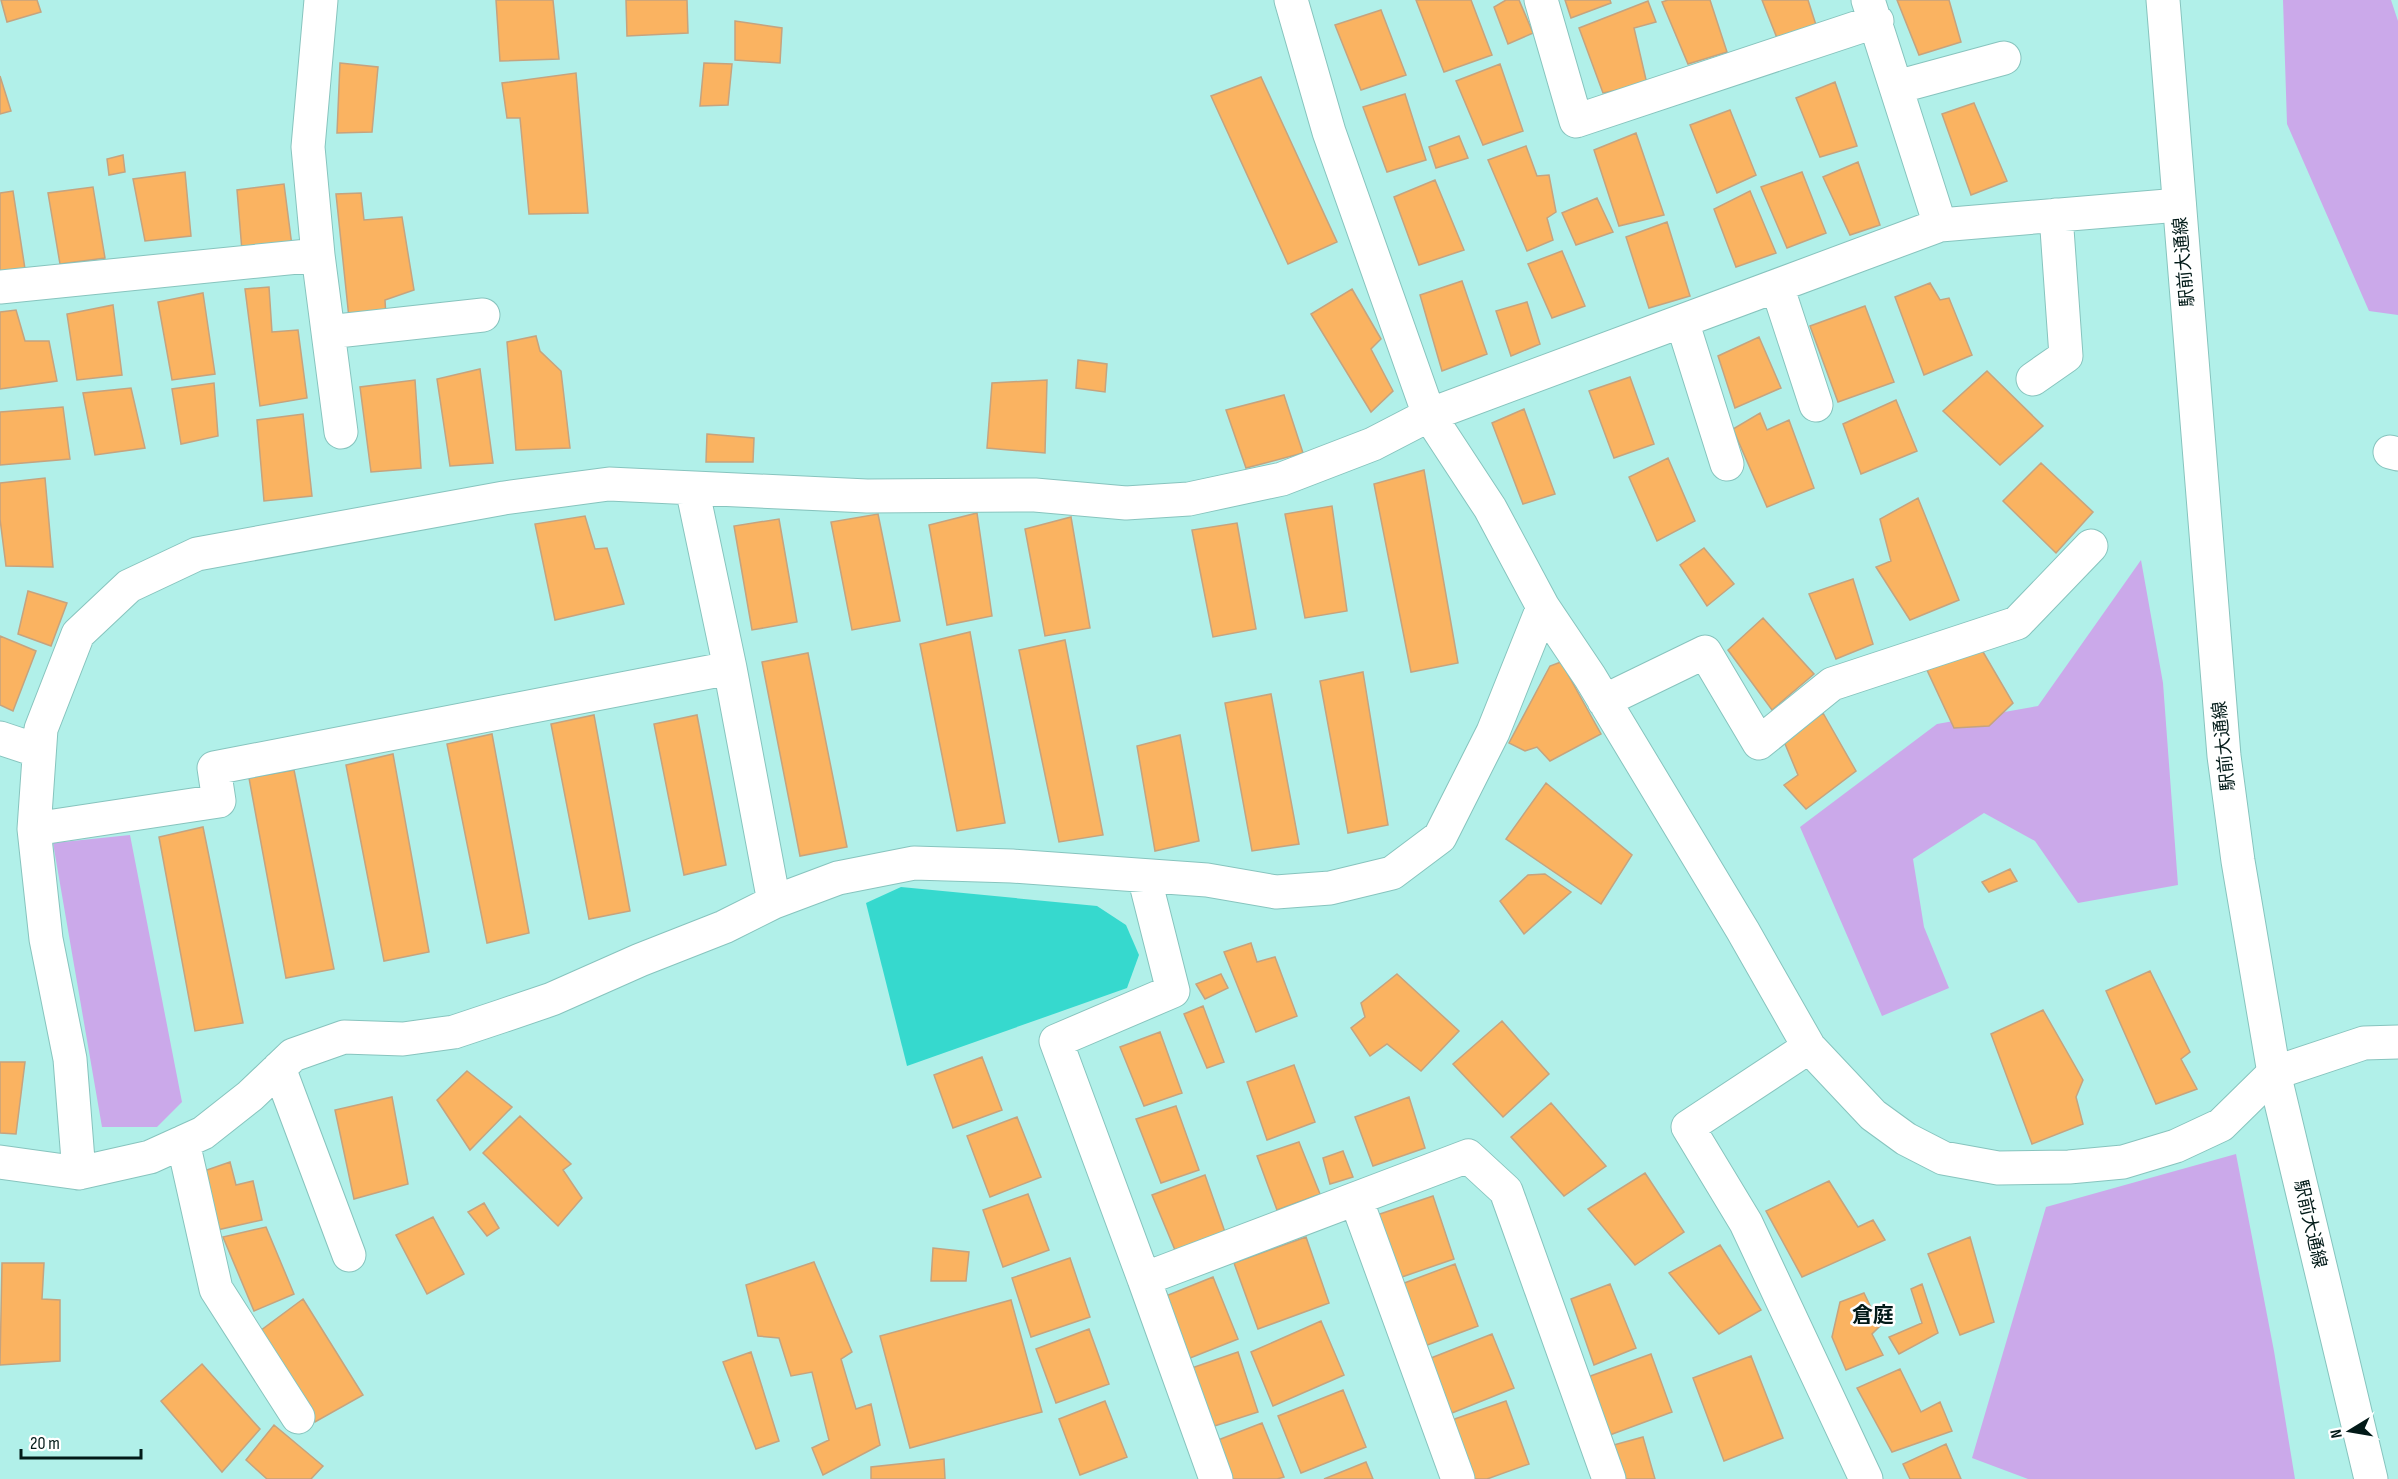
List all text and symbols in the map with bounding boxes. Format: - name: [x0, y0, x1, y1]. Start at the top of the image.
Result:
- street label: 駅前大通線: [2170, 216, 2198, 308]
- street label: 駅前大通線: [2209, 700, 2239, 792]
- street label: 駅前大通線: [2290, 1178, 2330, 1270]
- district label: 倉庭: [1852, 1303, 1894, 1328]
- north arrow: [2320, 1401, 2380, 1461]
- scale bar: [21, 1422, 141, 1460]
- text: N: [2327, 1428, 2347, 1440]
- text: 20 m: [30, 1433, 60, 1454]

